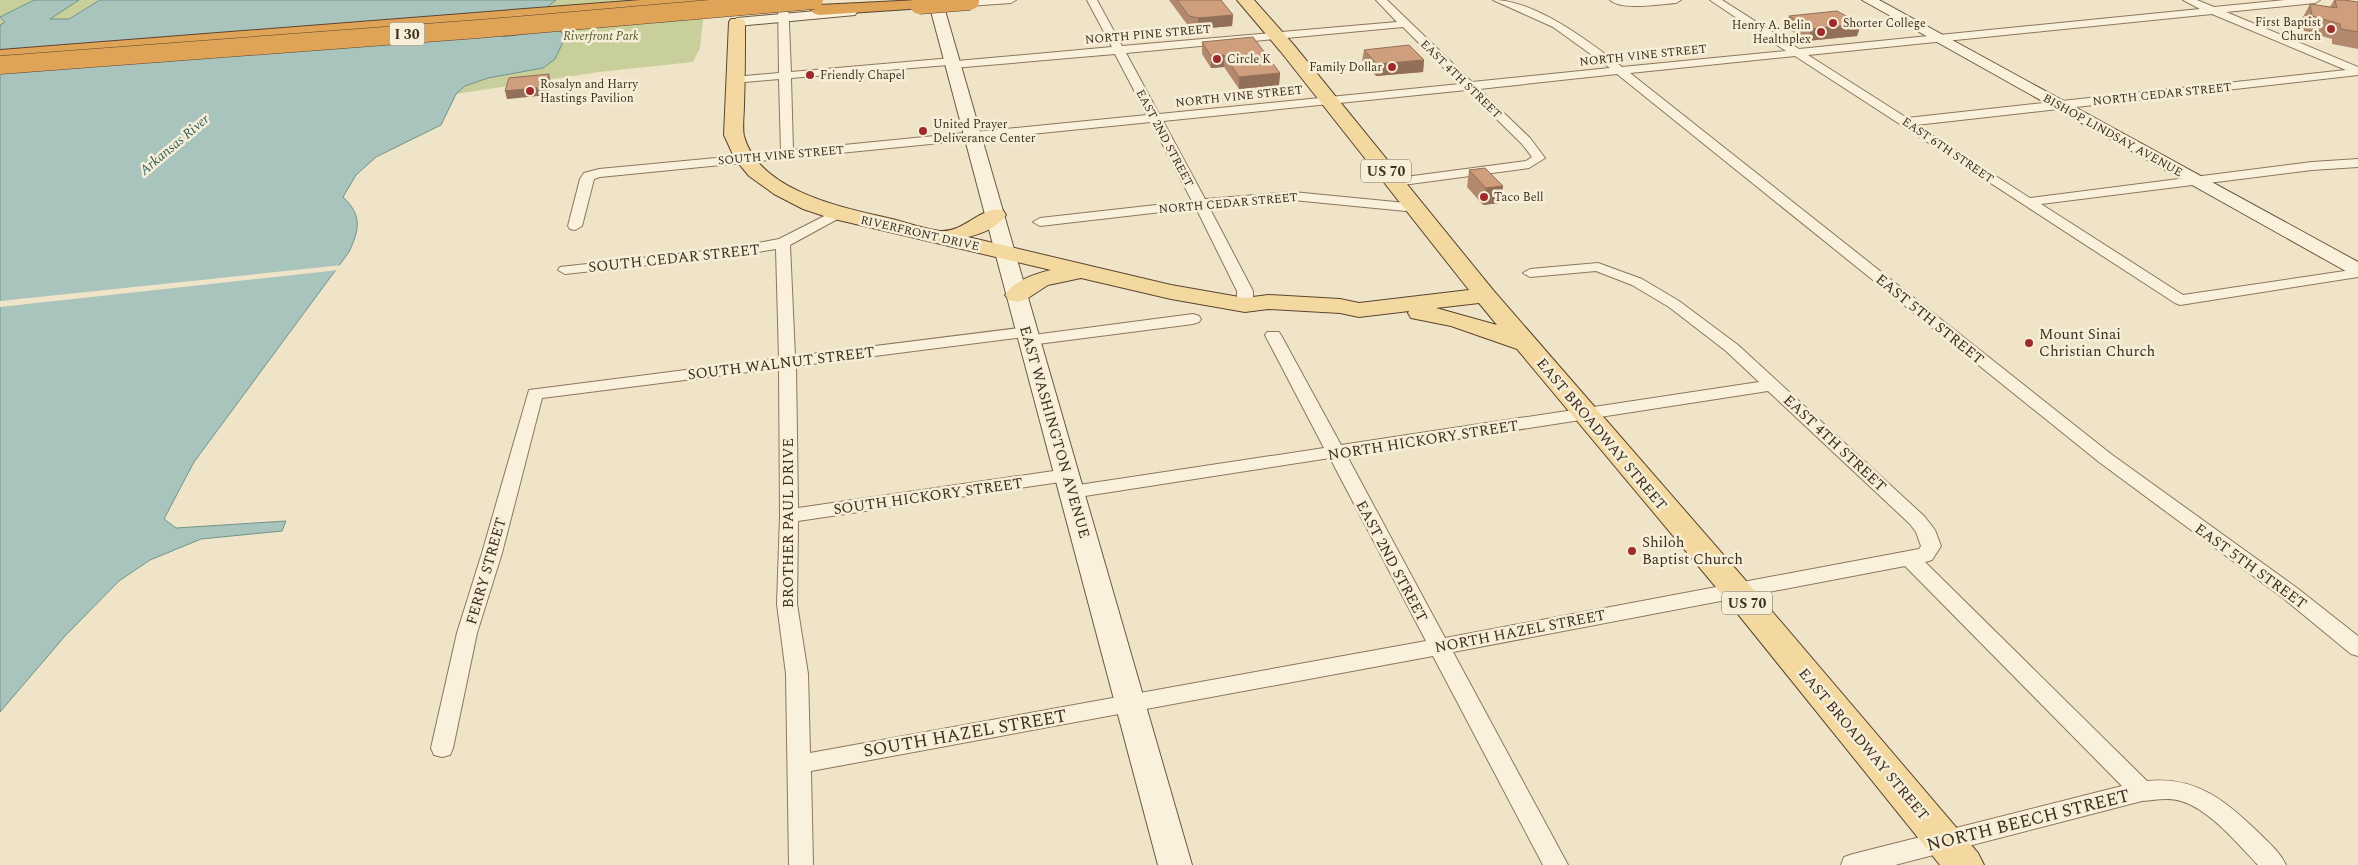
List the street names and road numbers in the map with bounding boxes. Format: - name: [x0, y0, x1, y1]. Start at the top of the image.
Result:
- street label: NORTH PINE STREET: [1084, 20, 1212, 49]
- road number: I 30: [390, 22, 424, 46]
- street label: EAST 4TH STREET: [1415, 35, 1506, 123]
- street label: NORTH VINE STREET: [1578, 39, 1708, 72]
- street label: NORTH CEDAR STREET: [2092, 78, 2232, 111]
- street label: NORTH VINE STREET: [1174, 80, 1304, 113]
- street label: EAST 2ND STREET: [1131, 86, 1198, 190]
- street label: BISHOP LINDSAY AVENUE: [2039, 89, 2186, 182]
- street label: EAST 6TH STREET: [1898, 113, 1997, 188]
- street label: SOUTH VINE STREET: [717, 141, 845, 170]
- road number: US 70: [1361, 160, 1411, 182]
- street label: NORTH CEDAR STREET: [1158, 188, 1298, 219]
- street label: RIVERFRONT DRIVE: [859, 211, 981, 256]
- street label: SOUTH CEDAR STREET: [587, 238, 761, 279]
- street label: EAST 5TH STREET: [1870, 268, 1989, 371]
- street label: EAST WASHINGTON AVENUE: [1013, 323, 1096, 541]
- street label: SOUTH WALNUT STREET: [686, 341, 876, 386]
- street label: EAST BROADWAY STREET: [1531, 353, 1673, 516]
- street label: EAST 4TH STREET: [1778, 389, 1892, 497]
- street label: NORTH HICKORY STREET: [1326, 414, 1520, 467]
- street label: BROTHER PAUL DRIVE: [777, 438, 800, 608]
- street label: SOUTH HICKORY STREET: [832, 472, 1024, 521]
- street label: EAST 2ND STREET: [1350, 496, 1433, 626]
- street label: FERRY STREET: [460, 515, 513, 627]
- street label: EAST 5TH STREET: [2190, 518, 2312, 615]
- road number: US 70: [1722, 592, 1772, 614]
- street label: NORTH HAZEL STREET: [1433, 604, 1608, 659]
- street label: EAST BROADWAY STREET: [1793, 663, 1935, 826]
- street label: SOUTH HAZEL STREET: [861, 702, 1069, 765]
- street label: NORTH BEECH STREET: [1924, 782, 2133, 859]

